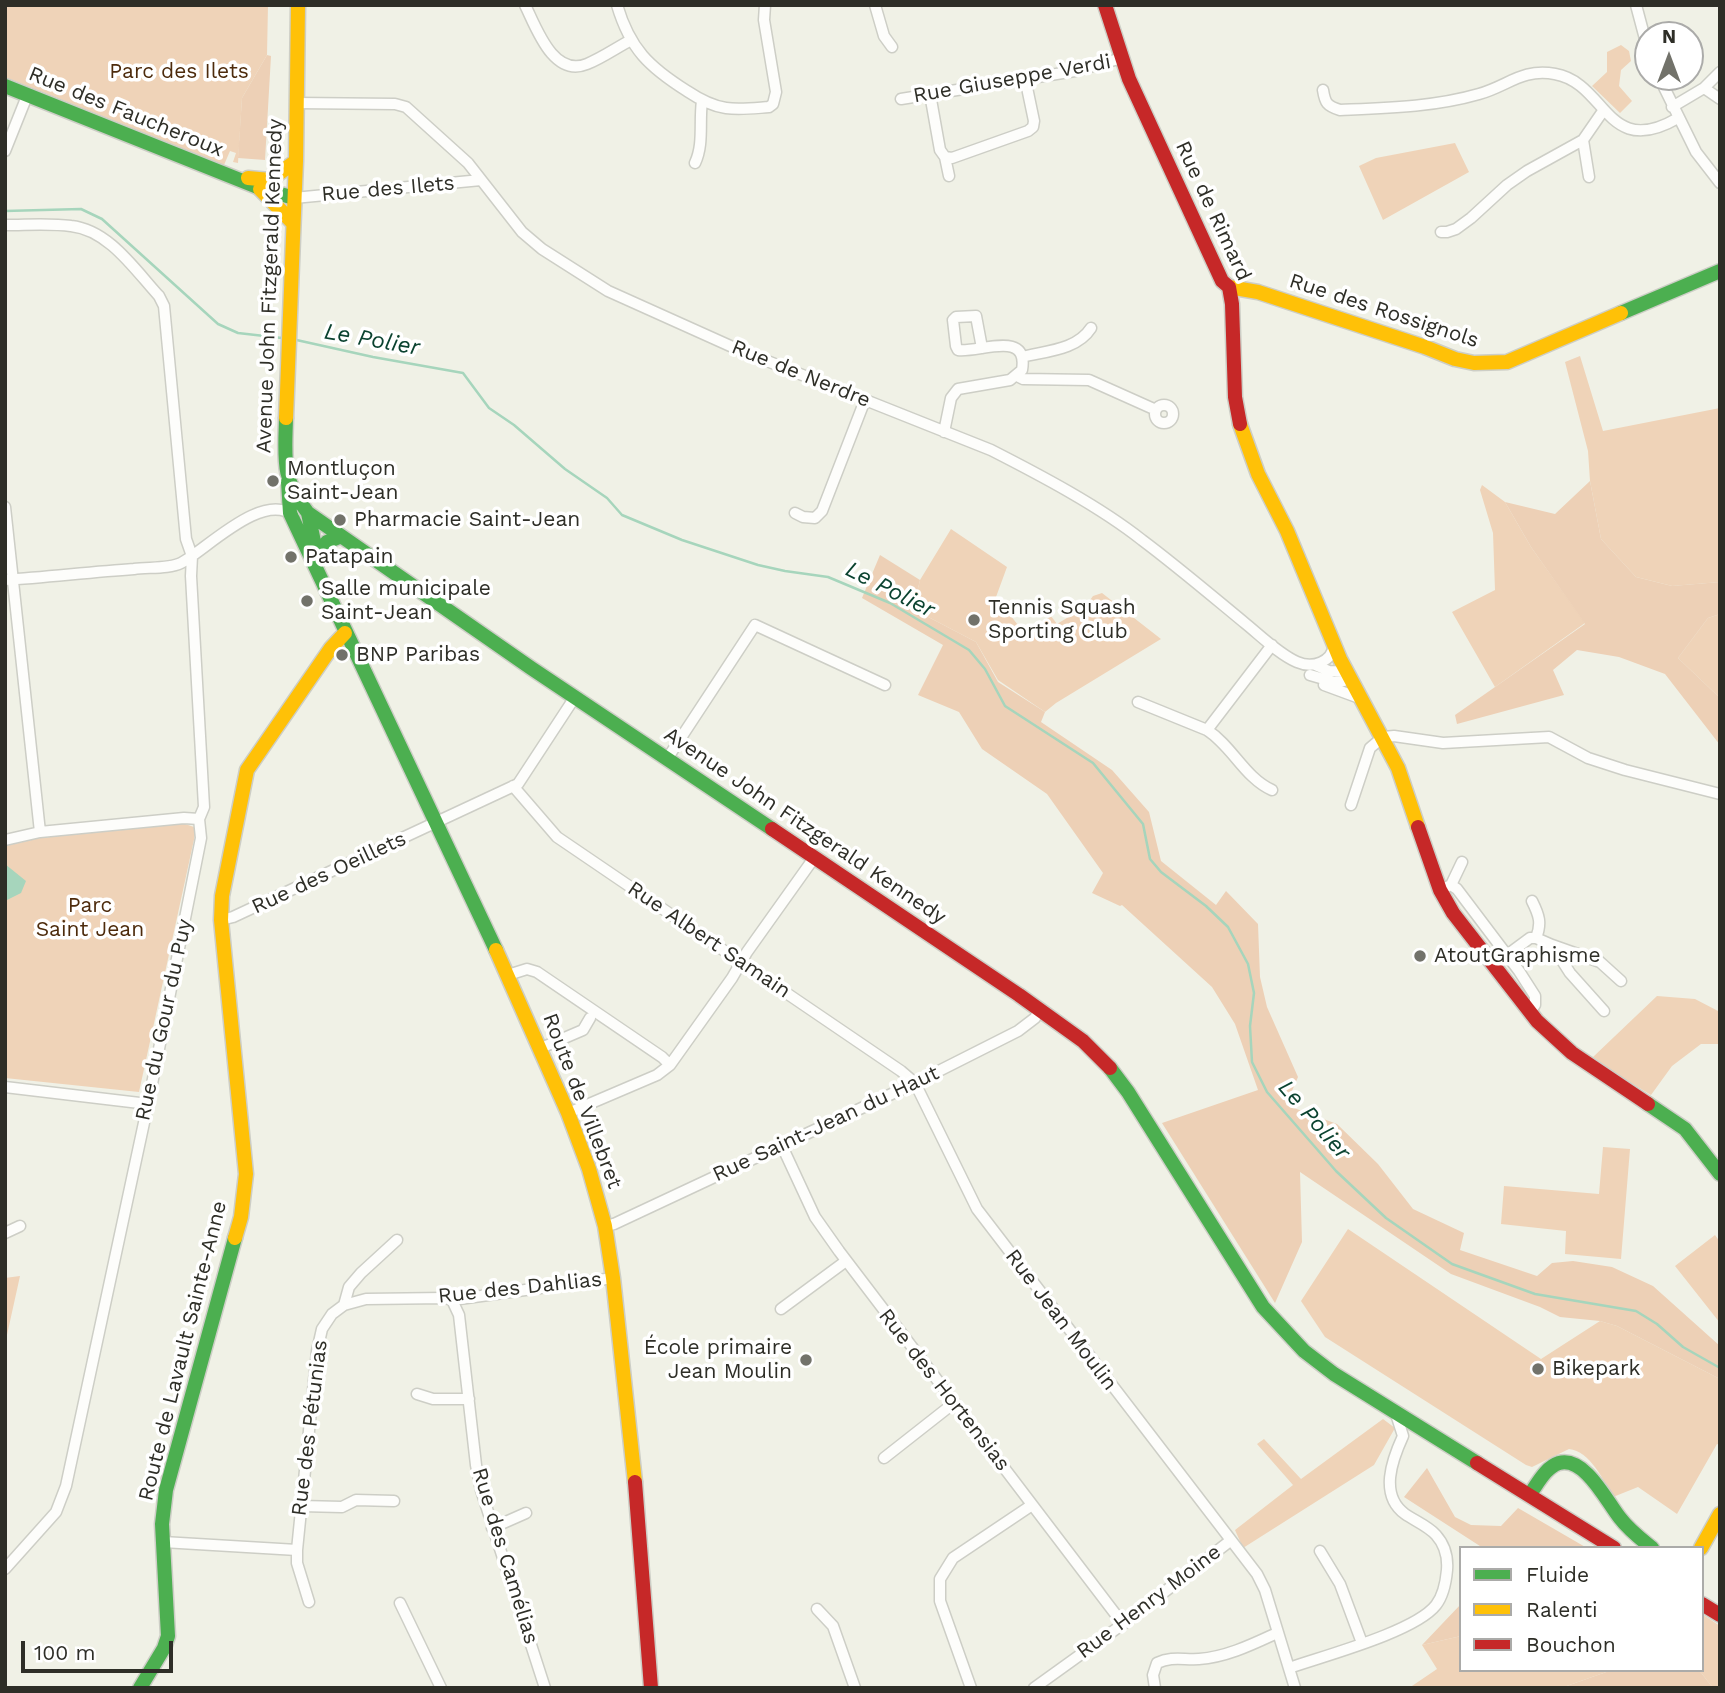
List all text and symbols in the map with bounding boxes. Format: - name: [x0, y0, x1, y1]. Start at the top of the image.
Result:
- north arrow: [1634, 21, 1704, 91]
- text: N: [1662, 25, 1676, 48]
- street label: Rue Giuseppe Verdi: [911, 49, 1113, 109]
- park label: Parc des Ilets: [109, 59, 249, 85]
- street label: Rue des Faucheroux: [25, 61, 227, 163]
- street label: Avenue John Fitzgerald Kennedy: [252, 118, 288, 454]
- street label: Rue de Rimard: [1170, 137, 1256, 285]
- street label: Rue des Ilets: [320, 171, 456, 207]
- street label: Rue des Rossignols: [1286, 268, 1482, 354]
- water label: Le Polier: [322, 318, 422, 362]
- street label: Rue de Nerdre: [728, 335, 874, 413]
- place label: Montluçon Saint-Jean: [287, 456, 399, 506]
- marker: Montluçon Saint-Jean: [265, 473, 281, 489]
- place label: Pharmacie Saint-Jean: [354, 507, 580, 533]
- marker: Pharmacie Saint-Jean: [332, 512, 348, 528]
- place label: Patapain: [305, 544, 394, 570]
- marker: Patapain: [283, 549, 299, 565]
- water label: Le Polier: [841, 556, 939, 624]
- place label: Salle municipale Saint-Jean: [321, 576, 491, 626]
- marker: Salle municipale Saint-Jean: [299, 593, 315, 609]
- place label: Tennis Squash Sporting Club: [988, 595, 1136, 645]
- marker: Tennis Squash Sporting Club: [966, 612, 982, 628]
- place label: BNP Paribas: [356, 642, 480, 668]
- marker: BNP Paribas: [334, 647, 350, 663]
- street label: Avenue John Fitzgerald Kennedy: [659, 722, 951, 930]
- street label: Rue des Oeillets: [248, 826, 410, 920]
- street label: Rue Albert Samain: [623, 876, 795, 1004]
- park label: Parc Saint Jean: [36, 893, 144, 943]
- street label: Rue du Gour du Puy: [130, 917, 198, 1123]
- place label: AtoutGraphisme: [1434, 943, 1601, 969]
- marker: AtoutGraphisme: [1412, 948, 1428, 964]
- street label: Route de Villebret: [537, 1010, 627, 1192]
- street label: Rue Saint-Jean du Haut: [709, 1060, 943, 1188]
- water label: Le Polier: [1272, 1075, 1356, 1165]
- street label: Route de Lavault Sainte-Anne: [134, 1199, 232, 1503]
- street label: Rue Jean Moulin: [1000, 1244, 1122, 1396]
- street label: Rue des Dahlias: [437, 1267, 603, 1309]
- street label: Rue des Hortensias: [873, 1304, 1015, 1476]
- place label: École primaire Jean Moulin: [644, 1335, 792, 1385]
- street label: Rue des Pétunias: [287, 1339, 333, 1517]
- marker: École primaire Jean Moulin: [798, 1352, 814, 1368]
- place label: Bikepark: [1552, 1356, 1640, 1382]
- marker: Bikepark: [1530, 1361, 1546, 1377]
- street label: Rue des Camélias: [466, 1465, 544, 1647]
- street label: Rue Henry Moine: [1072, 1540, 1226, 1664]
- legend: [1459, 1546, 1704, 1672]
- text: Fluide: [1526, 1562, 1589, 1587]
- text: Ralenti: [1526, 1597, 1598, 1622]
- scale bar: [24, 1626, 177, 1670]
- text: Bouchon: [1526, 1632, 1616, 1657]
- text: 100 m: [34, 1640, 96, 1665]

